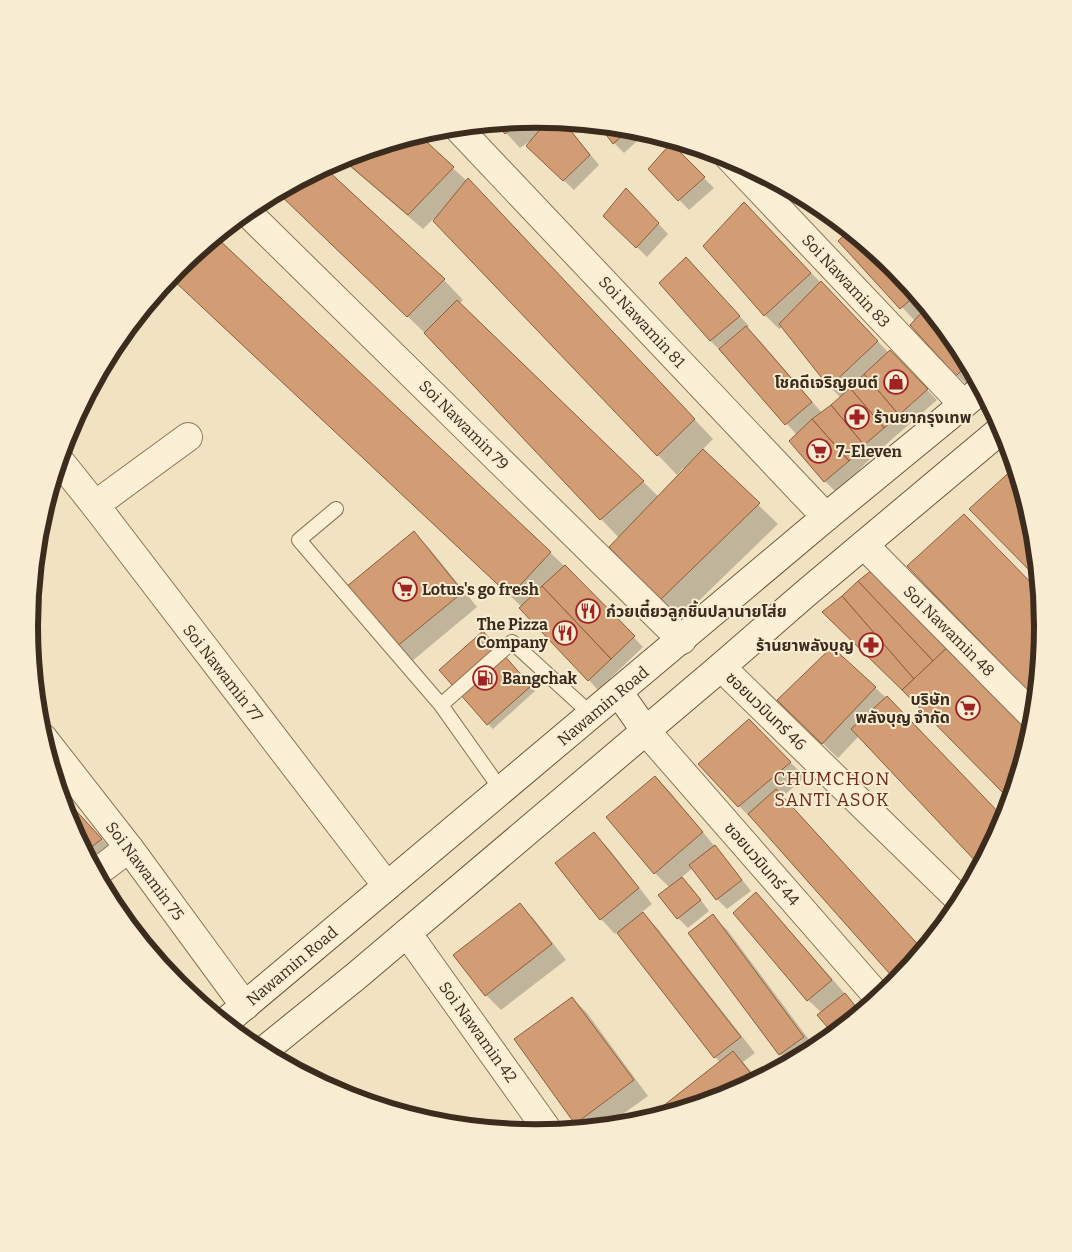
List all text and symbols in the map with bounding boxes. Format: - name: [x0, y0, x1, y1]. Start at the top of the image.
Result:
- street label: Soi Nawamin 83: [798, 231, 894, 331]
- street label: Soi Nawamin 81: [595, 272, 690, 372]
- shop icon: โชคดีเจริญยนต์: [883, 369, 909, 395]
- place label: โชคดีเจริญยนต์: [775, 373, 878, 392]
- street label: Soi Nawamin 79: [415, 376, 513, 474]
- pharmacy icon: ร้านยากรุงเทพ: [844, 404, 870, 430]
- place label: ร้านยากรุงเทพ: [874, 408, 972, 427]
- supermarket icon: 7-Eleven: [806, 438, 832, 464]
- place label: 7-Eleven: [836, 442, 903, 461]
- supermarket icon: Lotus's go fresh: [392, 576, 418, 602]
- place label: Lotus's go fresh: [422, 580, 539, 599]
- street label: Soi Nawamin 48: [900, 582, 998, 680]
- restaurant icon: ก๋วยเตี๋ยวลูกชิ้นปลานายโส่ย: [575, 598, 601, 624]
- place label: ก๋วยเตี๋ยวลูกชิ้นปลานายโส่ย: [606, 599, 787, 622]
- place label: The Pizza Company: [476, 615, 548, 652]
- restaurant icon: The Pizza Company: [552, 620, 578, 646]
- street label: Soi Nawamin 77: [179, 621, 267, 725]
- pharmacy icon: ร้านยาพลังบุญ: [858, 632, 884, 658]
- place label: ร้านยาพลังบุญ: [756, 636, 854, 655]
- street label: Nawamin Road: [554, 662, 653, 750]
- fuel station icon: Bangchak: [472, 665, 498, 691]
- street label: ซอยนวมินทร์ 46: [722, 668, 810, 754]
- place label: Bangchak: [502, 669, 578, 688]
- place label: บริษัท พลังบุญ จำกัด: [856, 690, 950, 727]
- supermarket icon: บริษัท พลังบุญ จำกัด: [955, 695, 981, 721]
- district label: CHUMCHON SANTI ASOK: [774, 768, 890, 811]
- street label: Soi Nawamin 75: [102, 818, 188, 924]
- street label: ซอยนวมินทร์ 44: [721, 818, 804, 910]
- street label: Nawamin Road: [243, 922, 342, 1010]
- street label: Soi Nawamin 42: [435, 978, 521, 1086]

